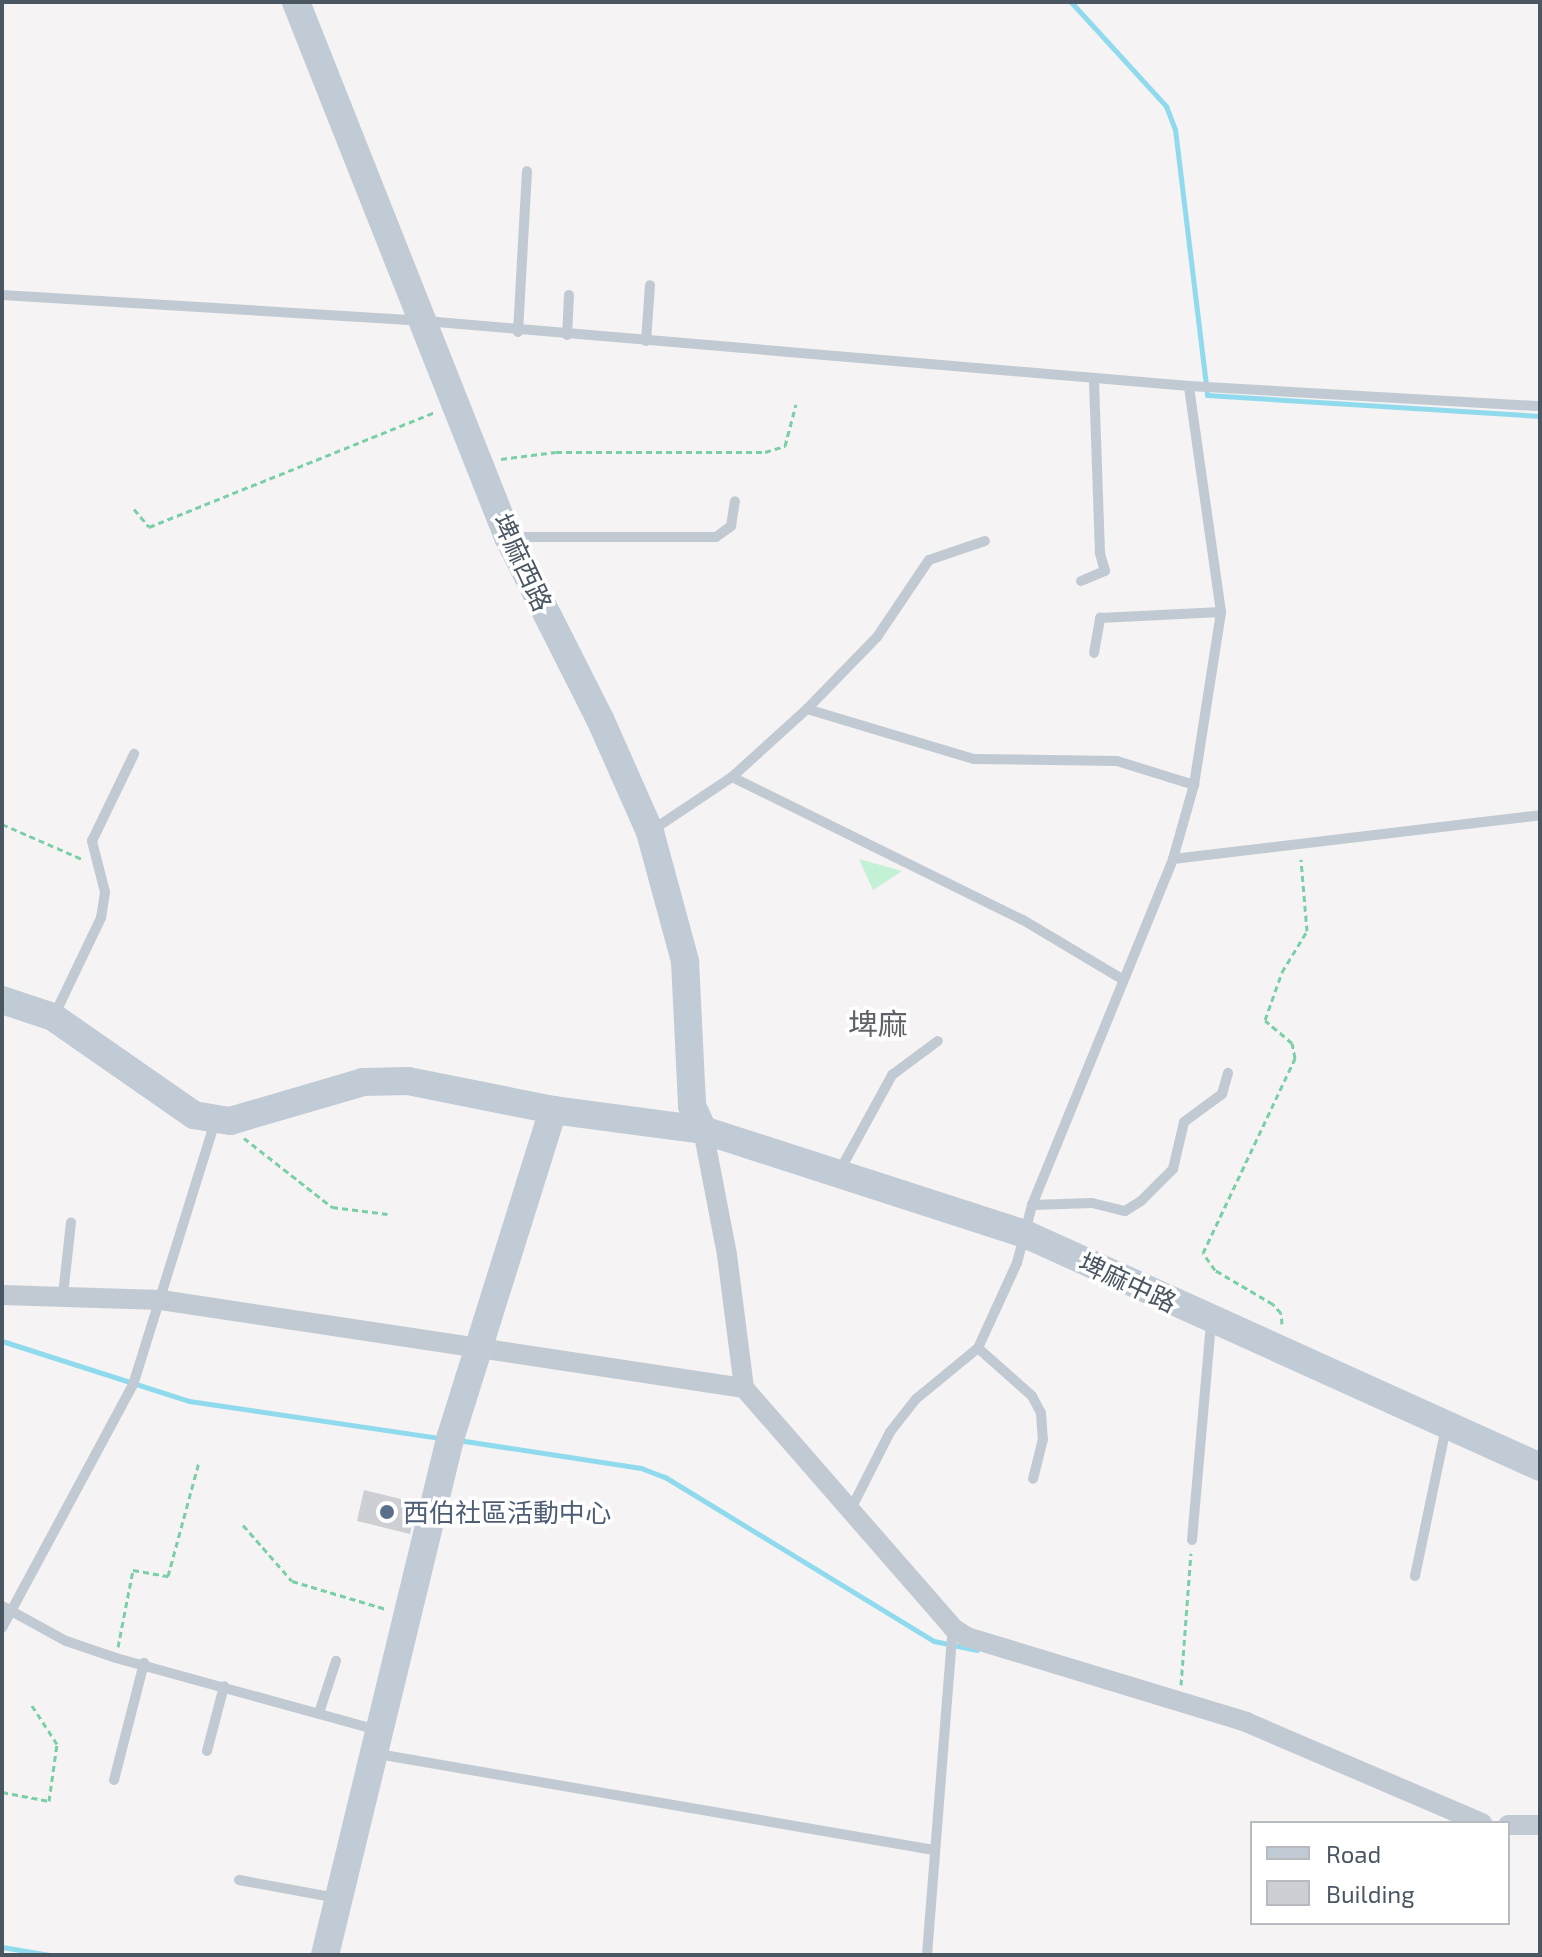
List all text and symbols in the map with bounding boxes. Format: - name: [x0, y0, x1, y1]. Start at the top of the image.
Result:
- street label: 埤麻西路: [487, 508, 559, 616]
- district label: 埤麻: [848, 1005, 908, 1041]
- street label: 埤麻中路: [1074, 1246, 1182, 1318]
- place label: 西伯社區活動中心: [403, 1496, 611, 1528]
- marker: 西伯社區活動中心: [378, 1503, 396, 1521]
- legend: [1250, 1821, 1510, 1925]
- text: Road: [1326, 1839, 1381, 1868]
- text: Building: [1326, 1879, 1415, 1908]

